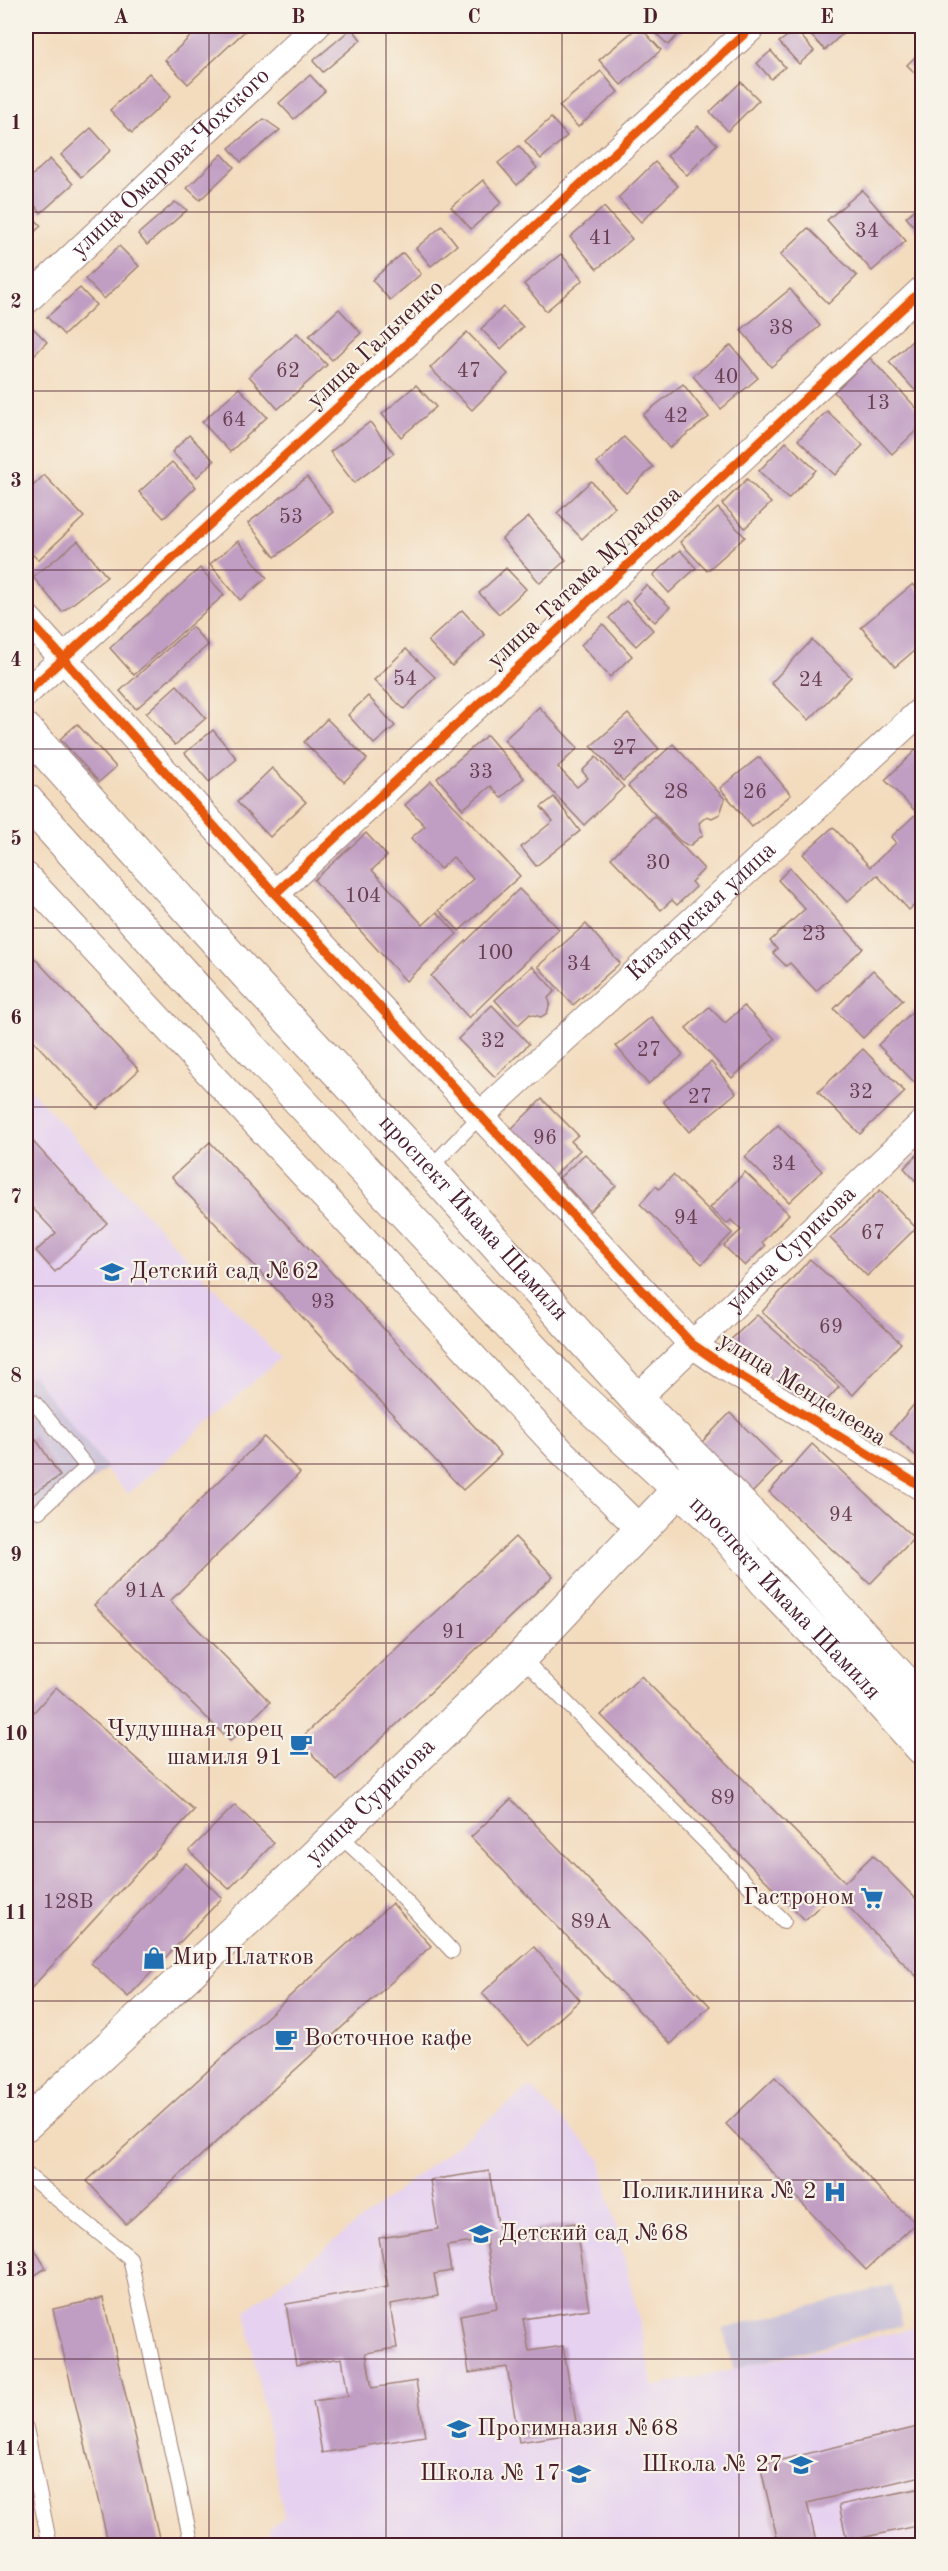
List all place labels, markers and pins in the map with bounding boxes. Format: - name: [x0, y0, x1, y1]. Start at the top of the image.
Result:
- school or university icon: Детский сад №62: [99, 1259, 125, 1285]
- place label: Детский сад №62: [130, 1260, 319, 1284]
- place label: Чудушная торец шамиля 91: [107, 1718, 283, 1770]
- cafe icon: Чудушная торец шамиля 91: [288, 1731, 314, 1757]
- supermarket icon: Гастроном: [859, 1885, 885, 1911]
- place label: Гастроном: [743, 1886, 854, 1910]
- shop icon: Мир Платков: [141, 1945, 167, 1971]
- place label: Мир Платков: [172, 1946, 314, 1970]
- cafe icon: Восточное кафе: [273, 2026, 299, 2052]
- place label: Восточное кафе: [304, 2027, 472, 2051]
- hospital icon: Поликлиника № 2: [822, 2179, 848, 2205]
- place label: Поликлиника № 2: [621, 2180, 817, 2204]
- school or university icon: Детский сад №68: [468, 2221, 494, 2247]
- place label: Детский сад №68: [499, 2222, 688, 2246]
- school or university icon: Прогимназия №68: [446, 2416, 472, 2442]
- place label: Прогимназия №68: [477, 2417, 678, 2441]
- school or university icon: Школа № 27: [788, 2452, 814, 2478]
- place label: Школа № 27: [642, 2453, 783, 2477]
- school or university icon: Школа № 17: [566, 2461, 592, 2487]
- place label: Школа № 17: [420, 2462, 561, 2486]

